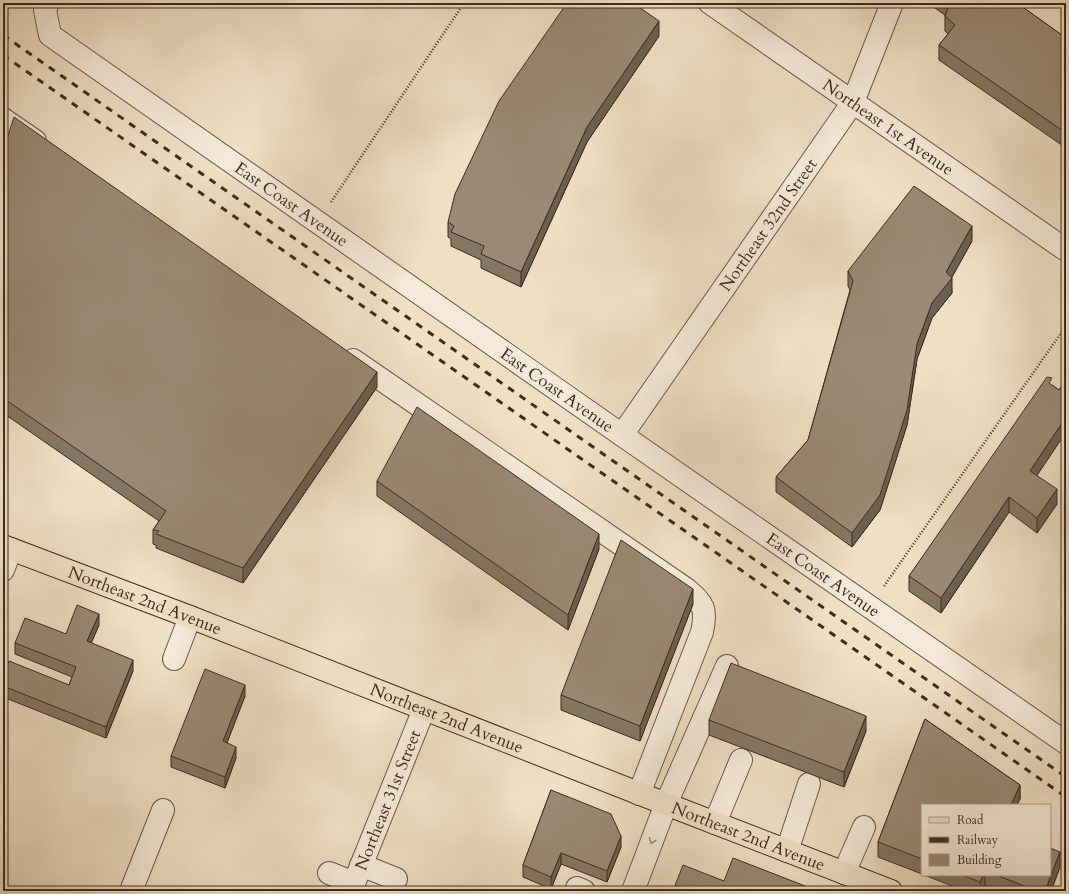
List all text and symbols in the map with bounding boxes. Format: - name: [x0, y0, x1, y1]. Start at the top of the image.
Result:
- street label: Northeast 1st Avenue: [818, 74, 958, 181]
- street label: Northeast 32nd Street: [714, 153, 823, 296]
- street label: East Coast Avenue: [230, 157, 353, 252]
- street label: East Coast Avenue: [495, 342, 618, 438]
- street label: East Coast Avenue: [761, 527, 885, 623]
- street label: Northeast 2nd Avenue: [65, 561, 225, 640]
- street label: Northeast 2nd Avenue: [367, 678, 527, 759]
- street label: Northeast 31st Street: [349, 726, 427, 874]
- street label: Northeast 2nd Avenue: [668, 796, 828, 876]
- legend: [921, 804, 1051, 876]
- text: Road: [957, 812, 984, 828]
- text: Railway: [957, 832, 999, 848]
- one-way arrow: [648, 837, 656, 844]
- text: Building: [957, 852, 1002, 868]

